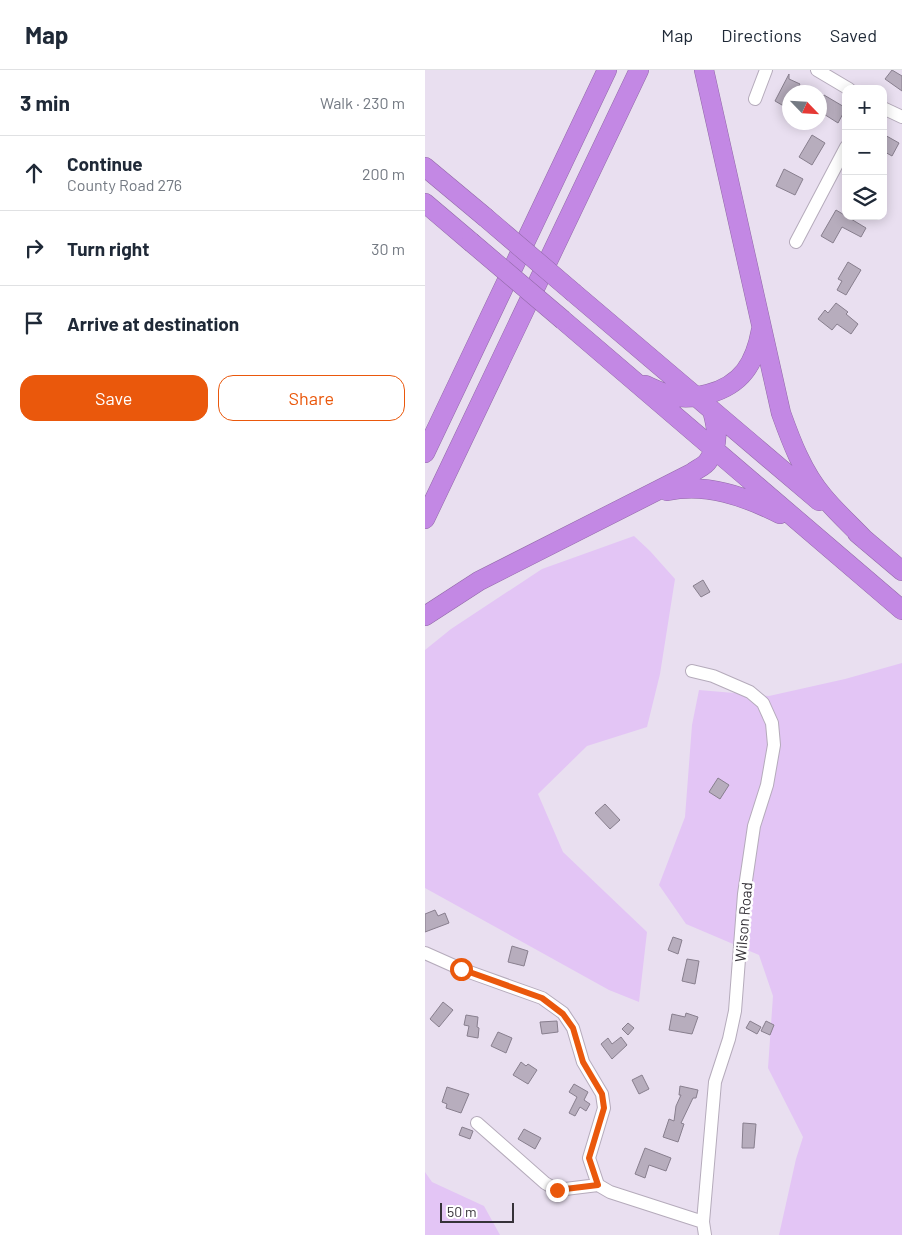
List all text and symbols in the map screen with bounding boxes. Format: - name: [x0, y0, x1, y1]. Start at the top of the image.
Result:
- text: Map: [25, 20, 68, 49]
- text: Map: [661, 24, 693, 46]
- text: Directions: [721, 24, 802, 46]
- text: Saved: [830, 24, 877, 46]
- north arrow: [782, 85, 827, 130]
- map controls: [842, 85, 887, 220]
- button: +: [842, 85, 887, 130]
- text: 3 min: [20, 90, 70, 115]
- text: Walk · 230 m: [320, 93, 405, 112]
- button: −: [842, 130, 887, 175]
- text: Continue: [67, 152, 143, 175]
- icon: ahead: [20, 159, 48, 187]
- text: 200 m: [362, 164, 405, 183]
- text: County Road 276: [67, 175, 182, 194]
- button: layers: [842, 175, 887, 220]
- icon: right: [20, 234, 48, 262]
- text: Turn right: [67, 237, 149, 260]
- text: 30 m: [371, 239, 405, 258]
- icon: arrive: [20, 309, 48, 337]
- text: Arrive at destination: [67, 312, 239, 335]
- button: Save: [20, 375, 208, 421]
- button: Share: [218, 375, 405, 421]
- street label: Wilson Road: [731, 881, 755, 963]
- route start: [450, 958, 473, 981]
- route end: [546, 1179, 569, 1202]
- scale bar: [440, 1200, 514, 1223]
- text: 50 m: [447, 1203, 476, 1220]

